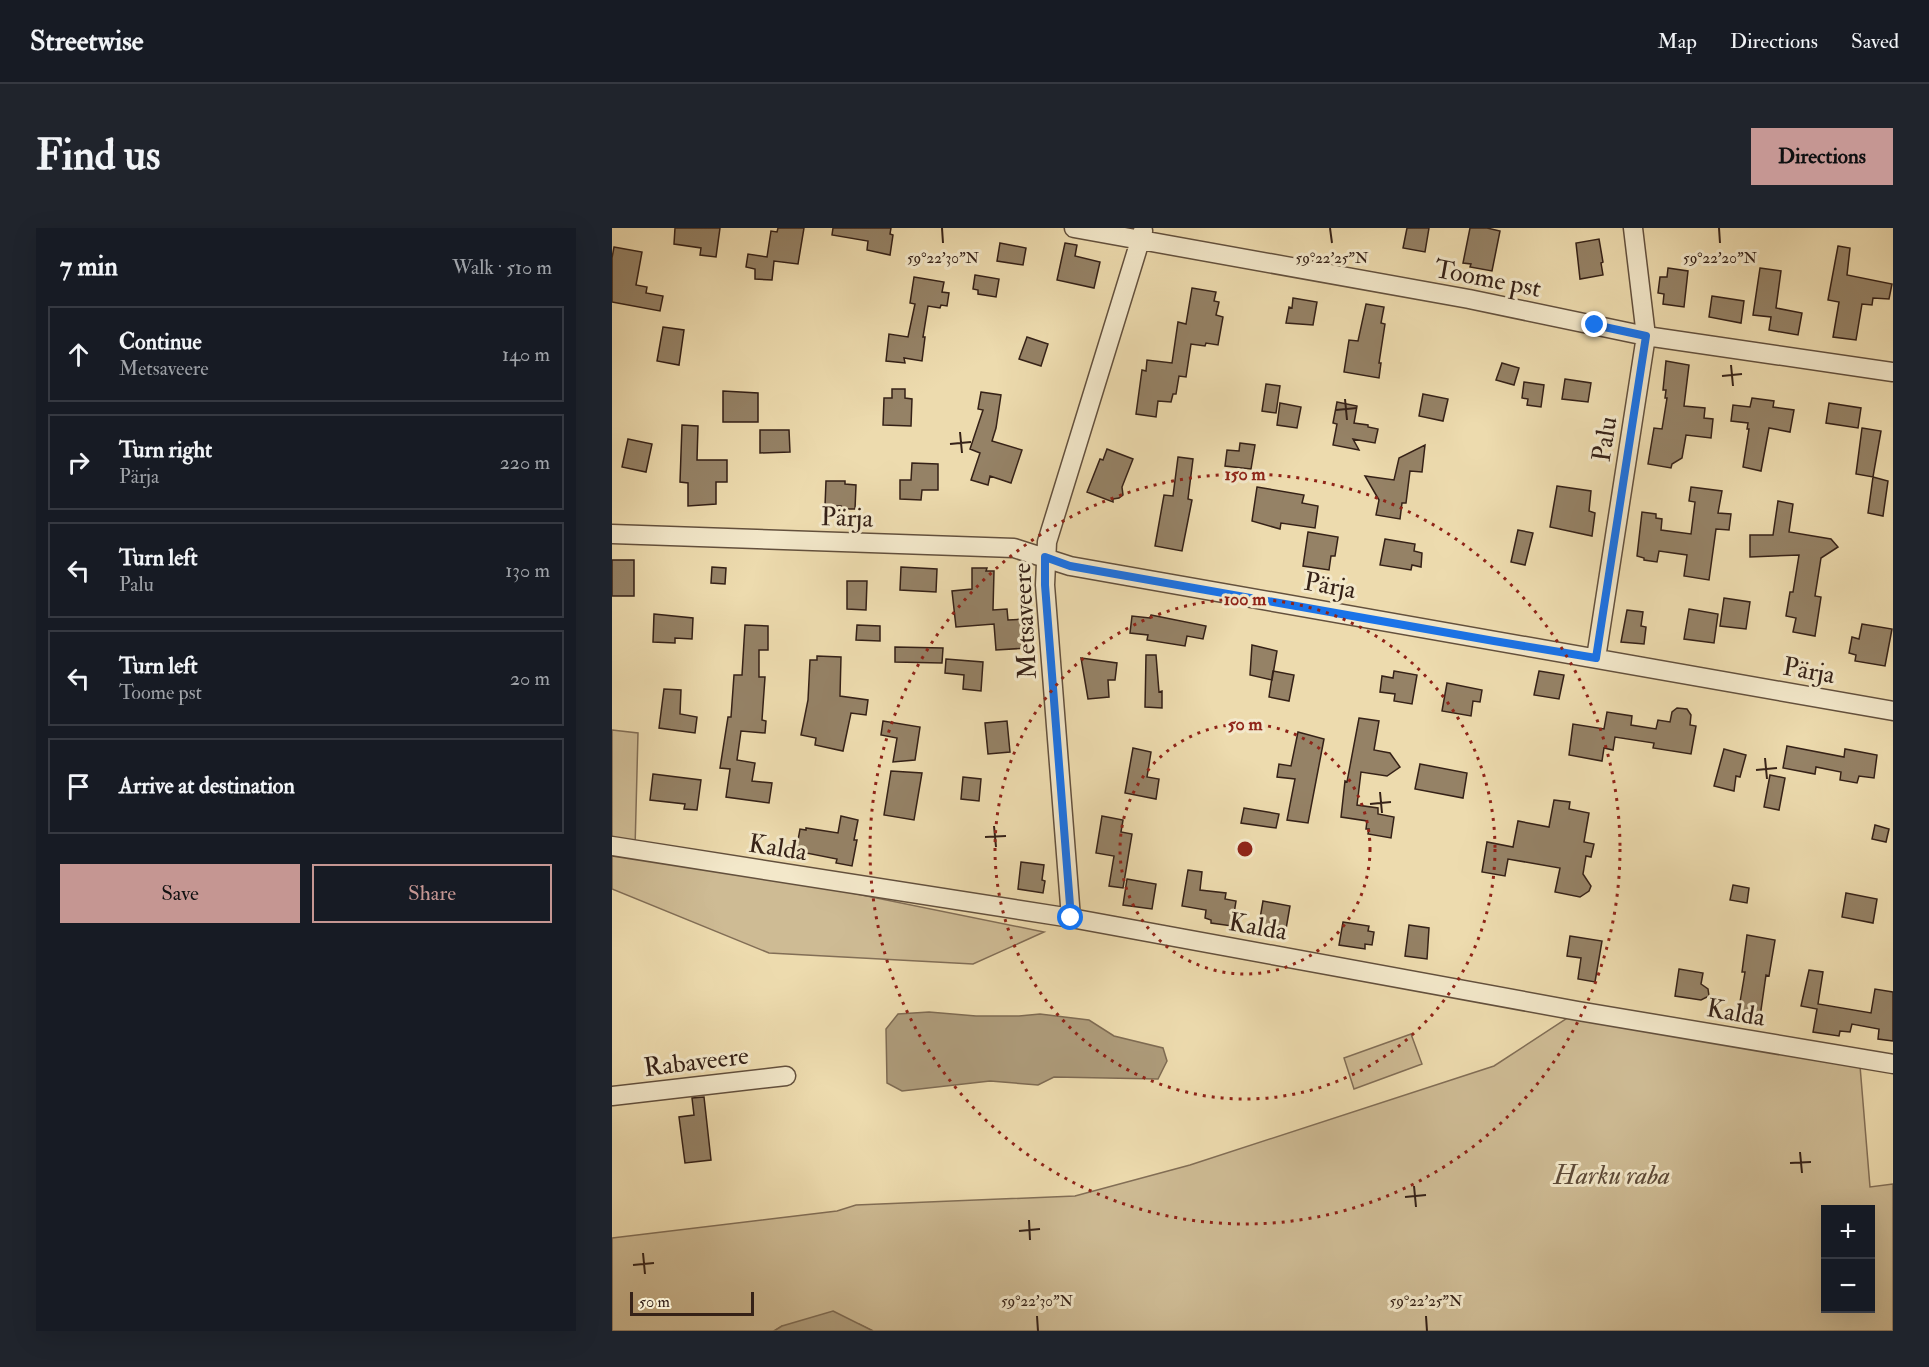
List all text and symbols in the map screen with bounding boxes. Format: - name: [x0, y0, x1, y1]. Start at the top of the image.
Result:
- text: Streetwise: [30, 24, 144, 59]
- text: Map: [1657, 28, 1697, 55]
- text: Directions: [1730, 28, 1818, 55]
- text: Saved: [1851, 28, 1899, 55]
- button: Directions: [1751, 128, 1893, 185]
- text: Find us: [36, 130, 160, 182]
- text: 59°22'30"N: [907, 249, 980, 268]
- text: 59°22'25"N: [1296, 249, 1369, 268]
- text: 59°22'20"N: [1683, 249, 1758, 268]
- text: 7 min: [60, 251, 118, 283]
- street label: Toome pst: [1432, 253, 1544, 306]
- text: Walk · 510 m: [452, 255, 552, 280]
- route end: [1581, 311, 1607, 337]
- text: Continue: [119, 328, 202, 356]
- icon: ahead: [62, 338, 95, 371]
- text: 140 m: [502, 342, 550, 367]
- text: Metsaveere: [119, 356, 209, 381]
- street label: Palu: [1586, 414, 1624, 464]
- text: Turn right: [119, 436, 212, 464]
- icon: right: [62, 446, 95, 479]
- text: 220 m: [500, 450, 550, 475]
- text: 150 m: [1224, 463, 1267, 486]
- text: Pärja: [119, 464, 159, 489]
- street label: Pärja: [820, 501, 874, 535]
- text: Turn left: [119, 544, 198, 572]
- icon: left: [62, 554, 95, 587]
- text: 130 m: [505, 558, 550, 583]
- street label: Metsaveere: [1006, 562, 1044, 680]
- street label: Pärja: [1301, 566, 1359, 606]
- text: Palu: [119, 572, 154, 597]
- text: 100 m: [1224, 588, 1267, 611]
- street label: Pärja: [1780, 651, 1838, 691]
- text: Turn left: [119, 652, 198, 680]
- icon: left: [62, 662, 95, 695]
- text: 20 m: [510, 666, 550, 691]
- text: Toome pst: [119, 680, 202, 705]
- text: 50 m: [1228, 713, 1263, 736]
- icon: arrive: [62, 770, 95, 803]
- text: Arrive at destination: [119, 772, 295, 800]
- street label: Kalda: [746, 828, 810, 868]
- centre of rings: [1235, 839, 1255, 859]
- button: Save: [60, 864, 300, 923]
- button: Share: [312, 864, 552, 923]
- route start: [1057, 904, 1083, 930]
- street label: Kalda: [1226, 906, 1290, 948]
- street label: Kalda: [1704, 992, 1768, 1034]
- street label: Rabaveere: [642, 1040, 751, 1084]
- park label: Harku raba: [1553, 1160, 1670, 1192]
- map controls: [1821, 1205, 1875, 1313]
- button: +: [1821, 1205, 1875, 1259]
- button: −: [1821, 1259, 1875, 1313]
- scale bar: [630, 1289, 754, 1316]
- text: 50 m: [639, 1292, 670, 1312]
- text: 59°22'30"N: [1001, 1292, 1074, 1311]
- text: 59°22'25"N: [1390, 1292, 1463, 1311]

